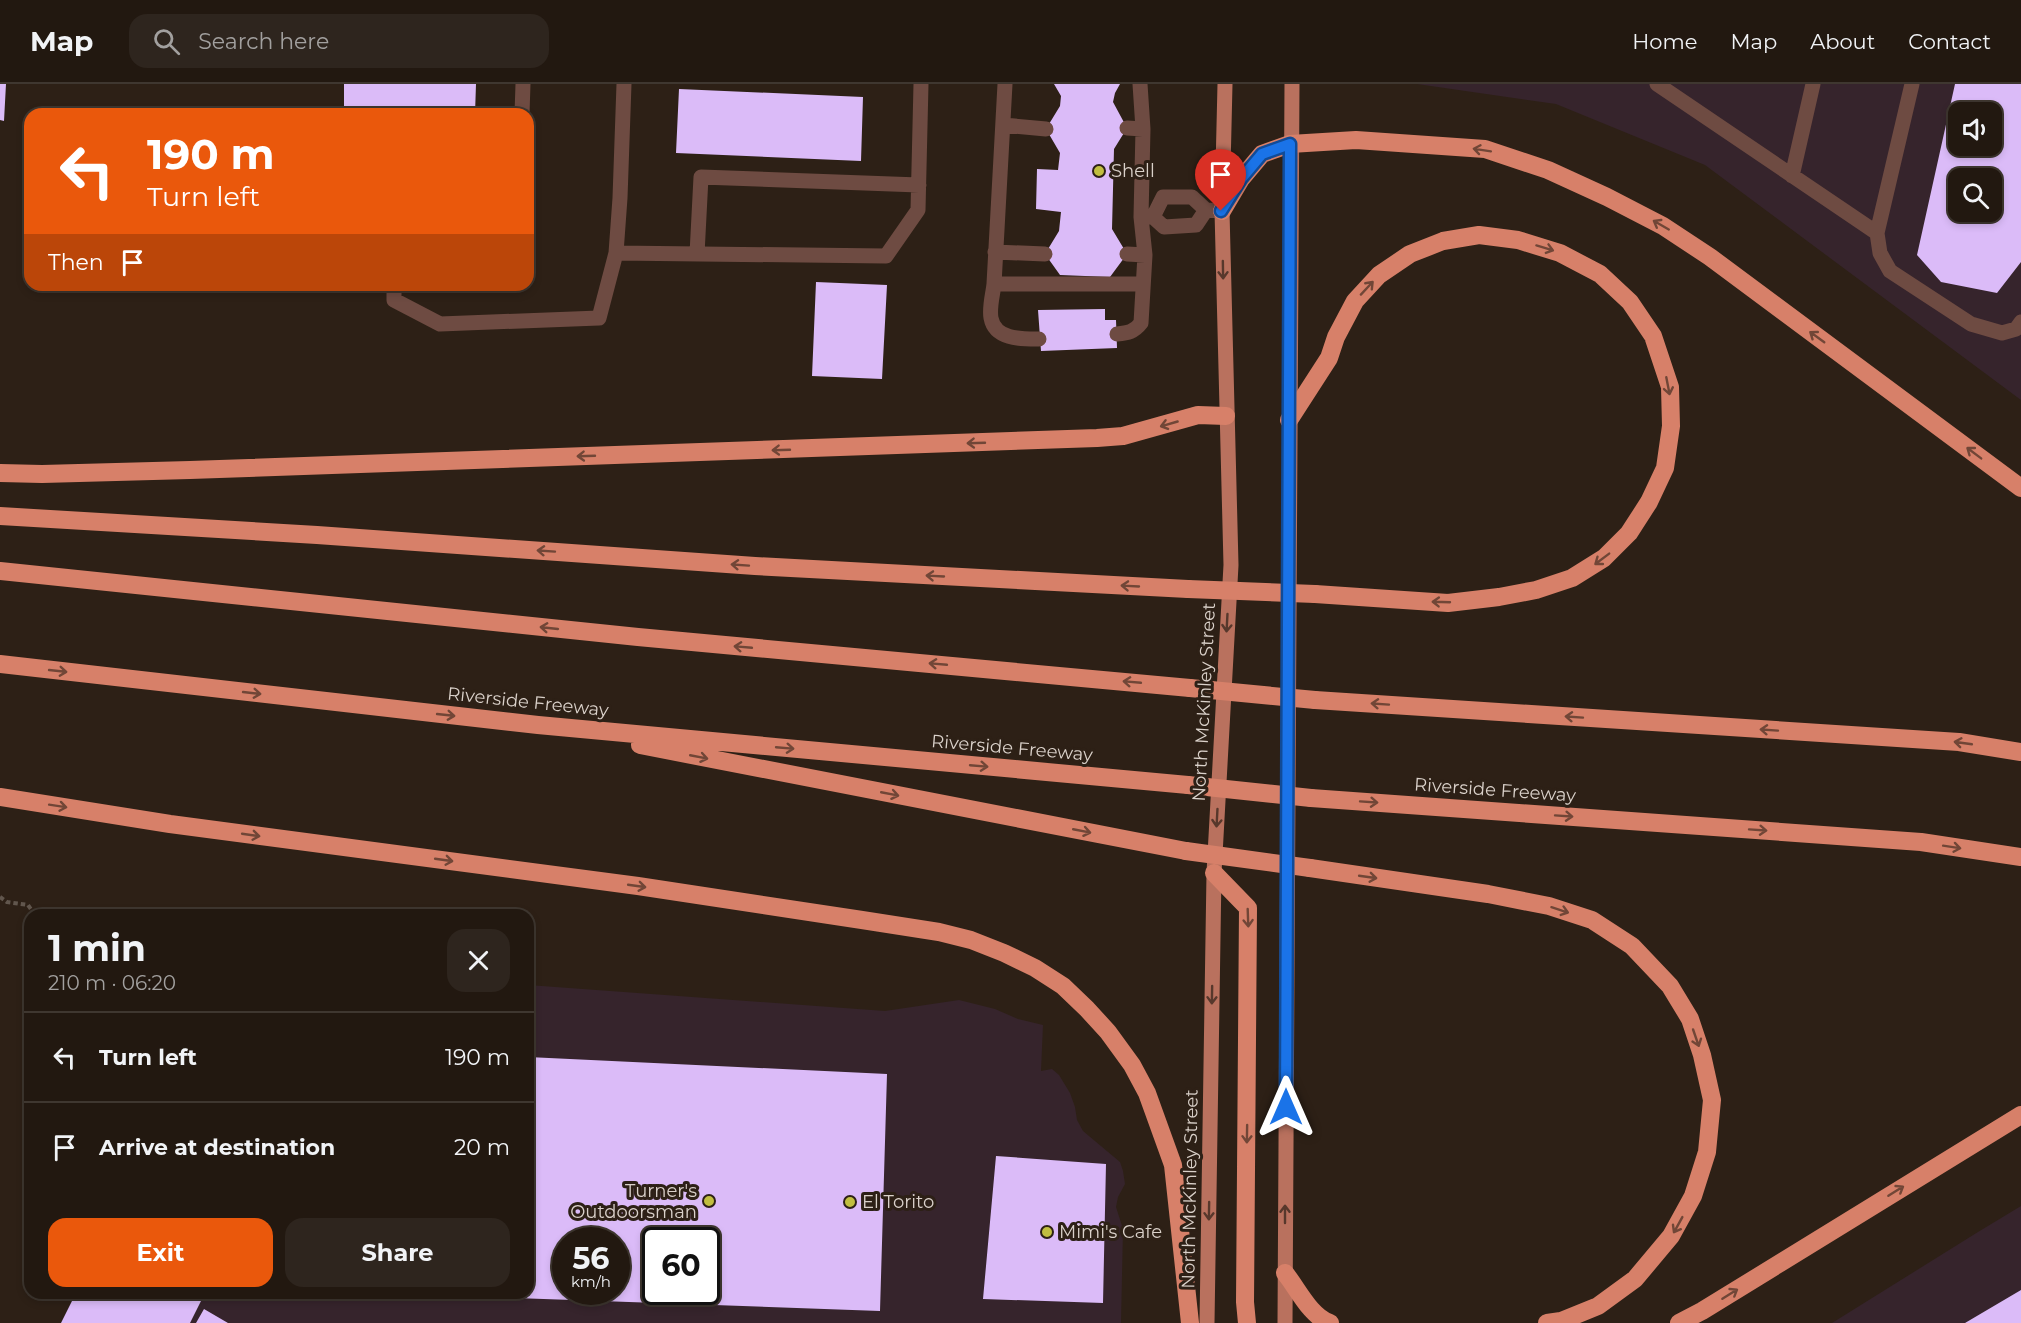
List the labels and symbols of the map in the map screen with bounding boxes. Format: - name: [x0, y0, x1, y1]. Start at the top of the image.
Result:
- one-way arrow: [1473, 144, 1492, 155]
- pin: [1195, 149, 1246, 211]
- place label: Shell: [1111, 160, 1155, 182]
- marker: Shell: [1092, 164, 1106, 178]
- one-way arrow: [1653, 219, 1670, 231]
- one-way arrow: [1535, 243, 1554, 254]
- one-way arrow: [1217, 259, 1229, 279]
- one-way arrow: [1360, 281, 1374, 296]
- one-way arrow: [1810, 331, 1826, 343]
- one-way arrow: [1663, 376, 1674, 395]
- one-way arrow: [1160, 419, 1179, 430]
- one-way arrow: [966, 437, 986, 448]
- one-way arrow: [771, 444, 791, 455]
- one-way arrow: [1966, 447, 1982, 460]
- one-way arrow: [576, 451, 596, 462]
- one-way arrow: [536, 545, 556, 556]
- one-way arrow: [1594, 552, 1610, 565]
- one-way arrow: [731, 559, 751, 570]
- one-way arrow: [925, 570, 945, 581]
- one-way arrow: [1120, 581, 1140, 592]
- one-way arrow: [1432, 597, 1452, 608]
- street label: North McKinley Street: [1188, 602, 1220, 802]
- one-way arrow: [1222, 613, 1233, 633]
- one-way arrow: [540, 622, 560, 633]
- one-way arrow: [734, 641, 754, 652]
- one-way arrow: [928, 659, 948, 670]
- one-way arrow: [48, 666, 68, 677]
- one-way arrow: [1122, 676, 1142, 687]
- street label: Riverside Freeway: [446, 683, 610, 721]
- one-way arrow: [241, 688, 261, 699]
- one-way arrow: [1370, 699, 1390, 710]
- one-way arrow: [435, 710, 455, 721]
- one-way arrow: [1565, 711, 1585, 722]
- one-way arrow: [1759, 724, 1779, 735]
- street label: Riverside Freeway: [930, 730, 1094, 766]
- one-way arrow: [1954, 738, 1974, 749]
- one-way arrow: [774, 743, 794, 754]
- one-way arrow: [689, 752, 708, 763]
- one-way arrow: [969, 761, 989, 772]
- street label: Riverside Freeway: [1413, 773, 1577, 807]
- one-way arrow: [880, 789, 900, 800]
- one-way arrow: [1359, 797, 1379, 808]
- one-way arrow: [47, 801, 67, 812]
- one-way arrow: [1211, 808, 1222, 828]
- one-way arrow: [1553, 811, 1573, 822]
- one-way arrow: [1748, 825, 1768, 836]
- one-way arrow: [1072, 826, 1091, 837]
- one-way arrow: [240, 830, 260, 841]
- one-way arrow: [1942, 841, 1962, 852]
- one-way arrow: [434, 855, 453, 866]
- one-way arrow: [1358, 871, 1377, 882]
- one-way arrow: [627, 881, 647, 892]
- one-way arrow: [1550, 905, 1569, 916]
- one-way arrow: [1242, 908, 1254, 927]
- one-way arrow: [1206, 984, 1218, 1004]
- one-way arrow: [1692, 1028, 1703, 1047]
- position arrow: [1254, 1075, 1318, 1139]
- street label: North McKinley Street: [1177, 1089, 1203, 1289]
- one-way arrow: [1241, 1123, 1253, 1143]
- place label: Turner's Outdoorsman: [570, 1180, 697, 1223]
- one-way arrow: [1887, 1185, 1904, 1197]
- place label: El Torito: [862, 1191, 934, 1213]
- marker: Turner's Outdoorsman: [702, 1194, 716, 1208]
- marker: El Torito: [843, 1195, 857, 1209]
- one-way arrow: [1203, 1200, 1215, 1220]
- one-way arrow: [1279, 1205, 1291, 1225]
- one-way arrow: [1672, 1215, 1683, 1233]
- place label: Mimi's Cafe: [1059, 1221, 1162, 1243]
- marker: Mimi's Cafe: [1040, 1225, 1054, 1239]
- speed limit sign: 60: [642, 1227, 720, 1305]
- one-way arrow: [1721, 1287, 1738, 1299]

